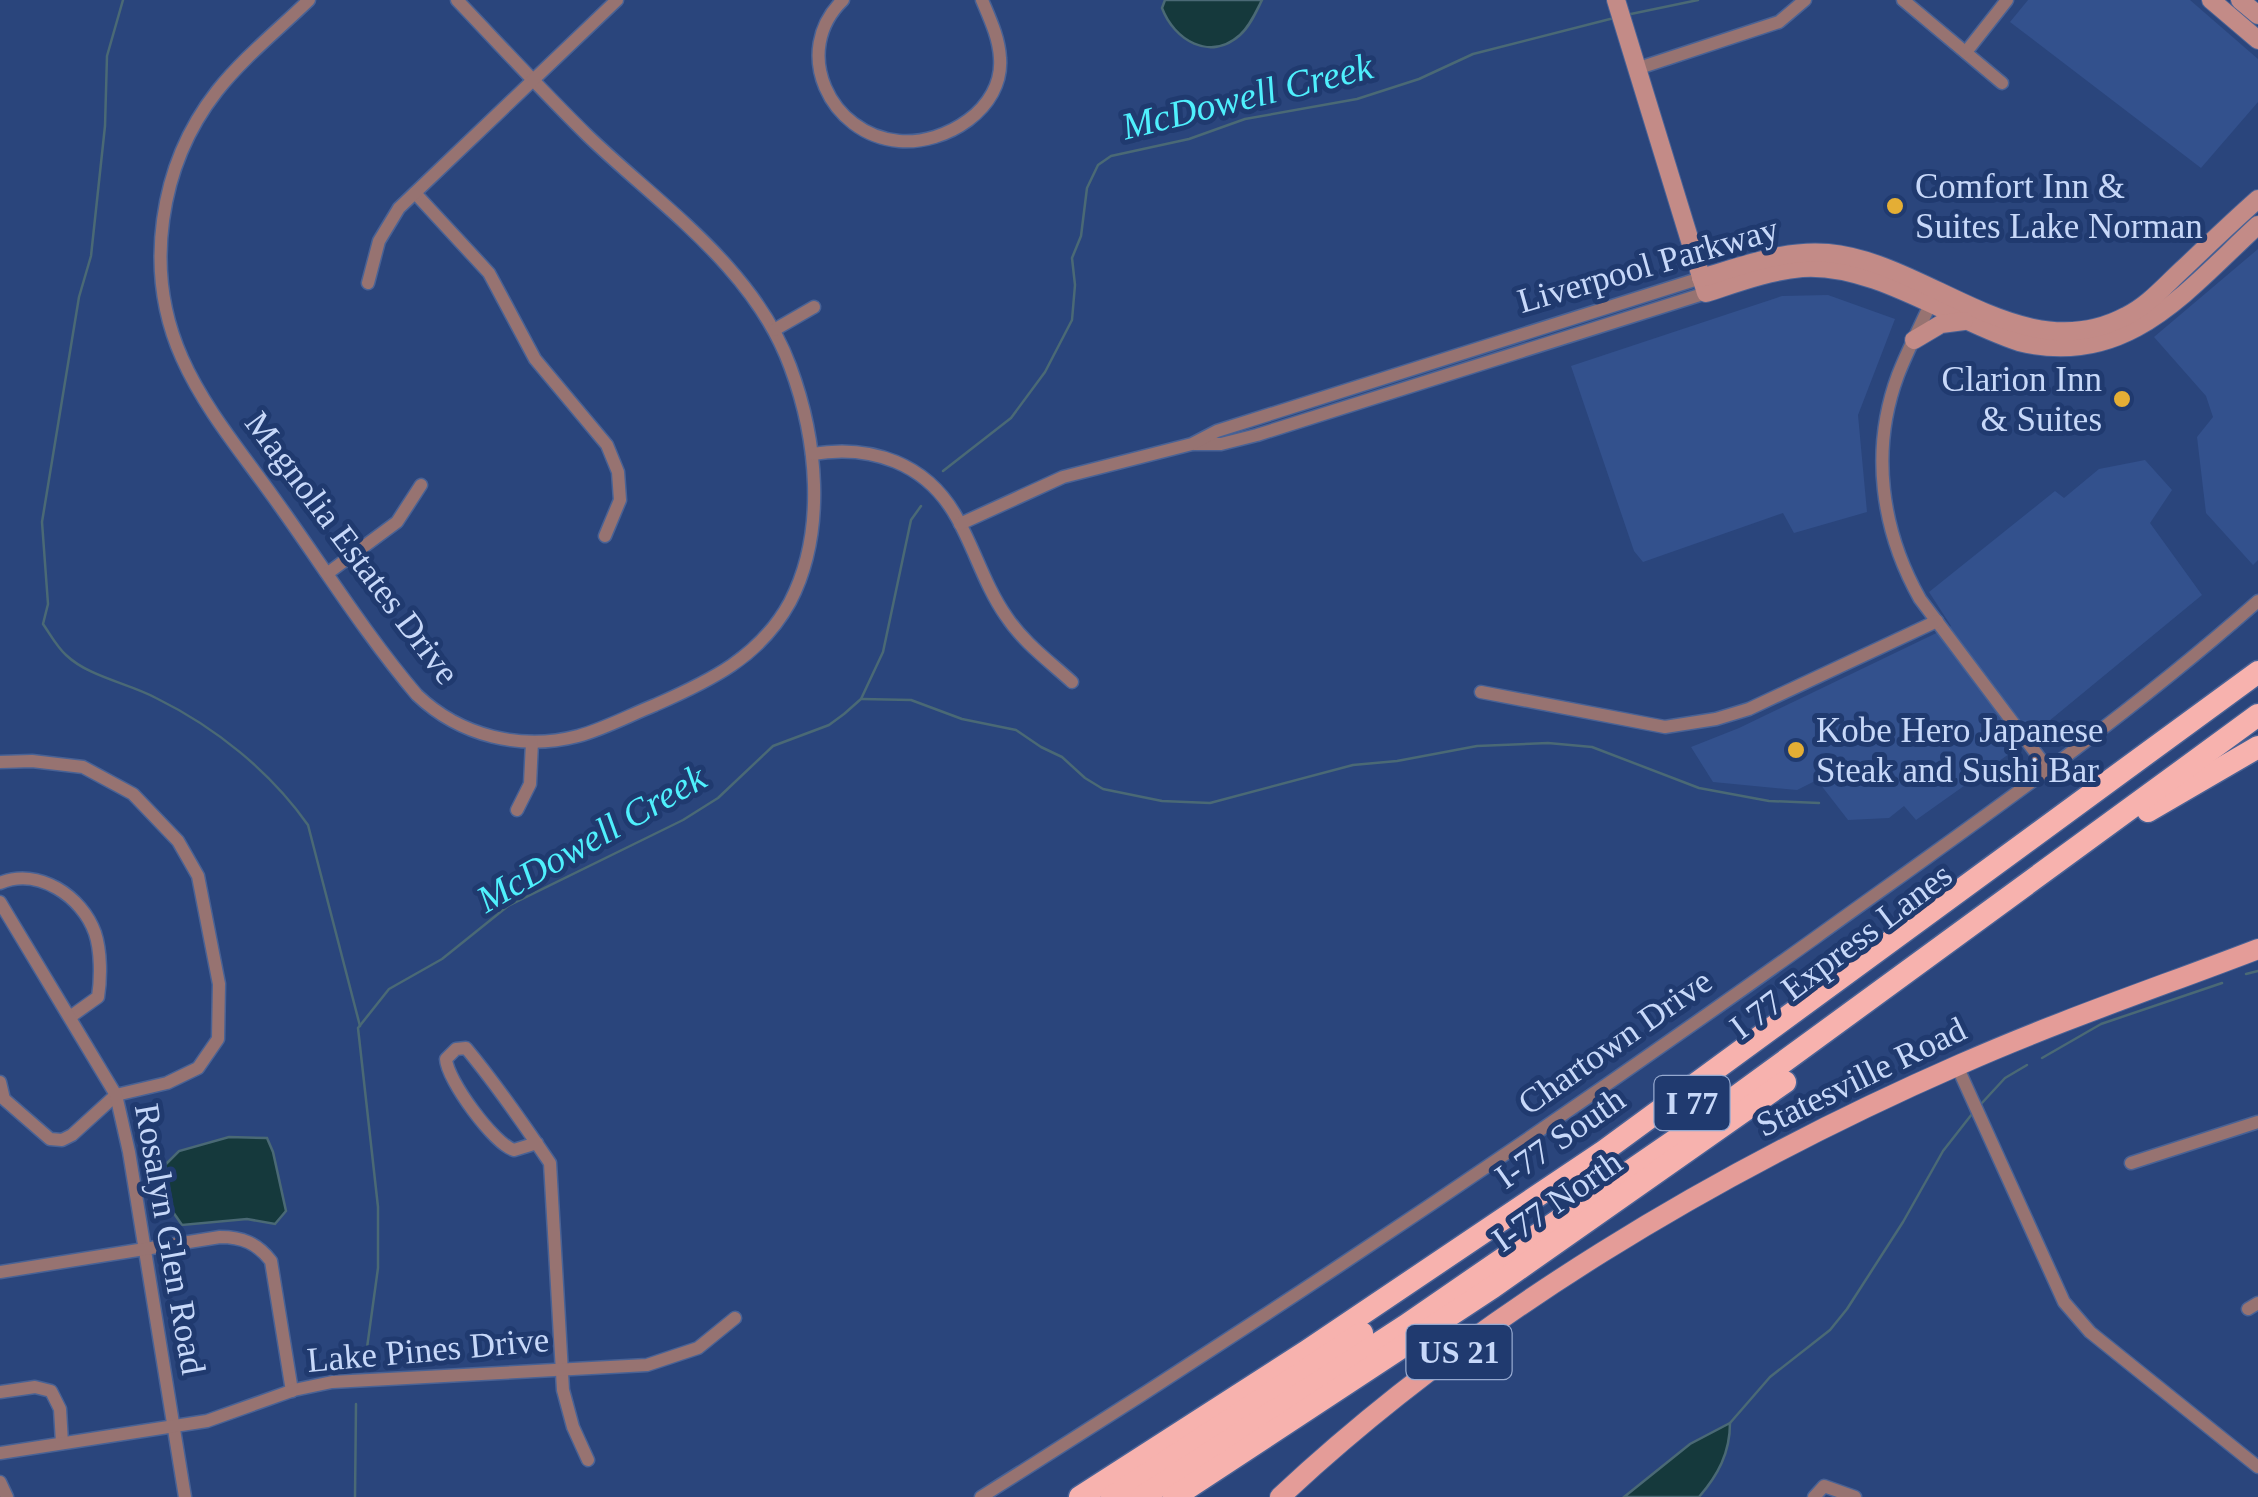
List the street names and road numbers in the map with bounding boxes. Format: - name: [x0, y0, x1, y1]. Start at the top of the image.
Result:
- street label: Liverpool Parkway: [1513, 209, 1783, 321]
- street label: Magnolia Estates Drive: [237, 404, 467, 692]
- street label: I 77 Express Lanes: [1723, 855, 1959, 1047]
- street label: Chartown Drive: [1511, 961, 1719, 1123]
- street label: Statesville Road: [1750, 1009, 1973, 1145]
- road number: I 77: [1654, 1076, 1730, 1130]
- street label: I-77 South: [1488, 1079, 1633, 1197]
- street label: Rosalyn Glen Road: [127, 1101, 213, 1378]
- street label: I-77 North: [1485, 1142, 1630, 1260]
- street label: Lake Pines Drive: [305, 1320, 551, 1380]
- road number: US 21: [1406, 1325, 1512, 1379]

